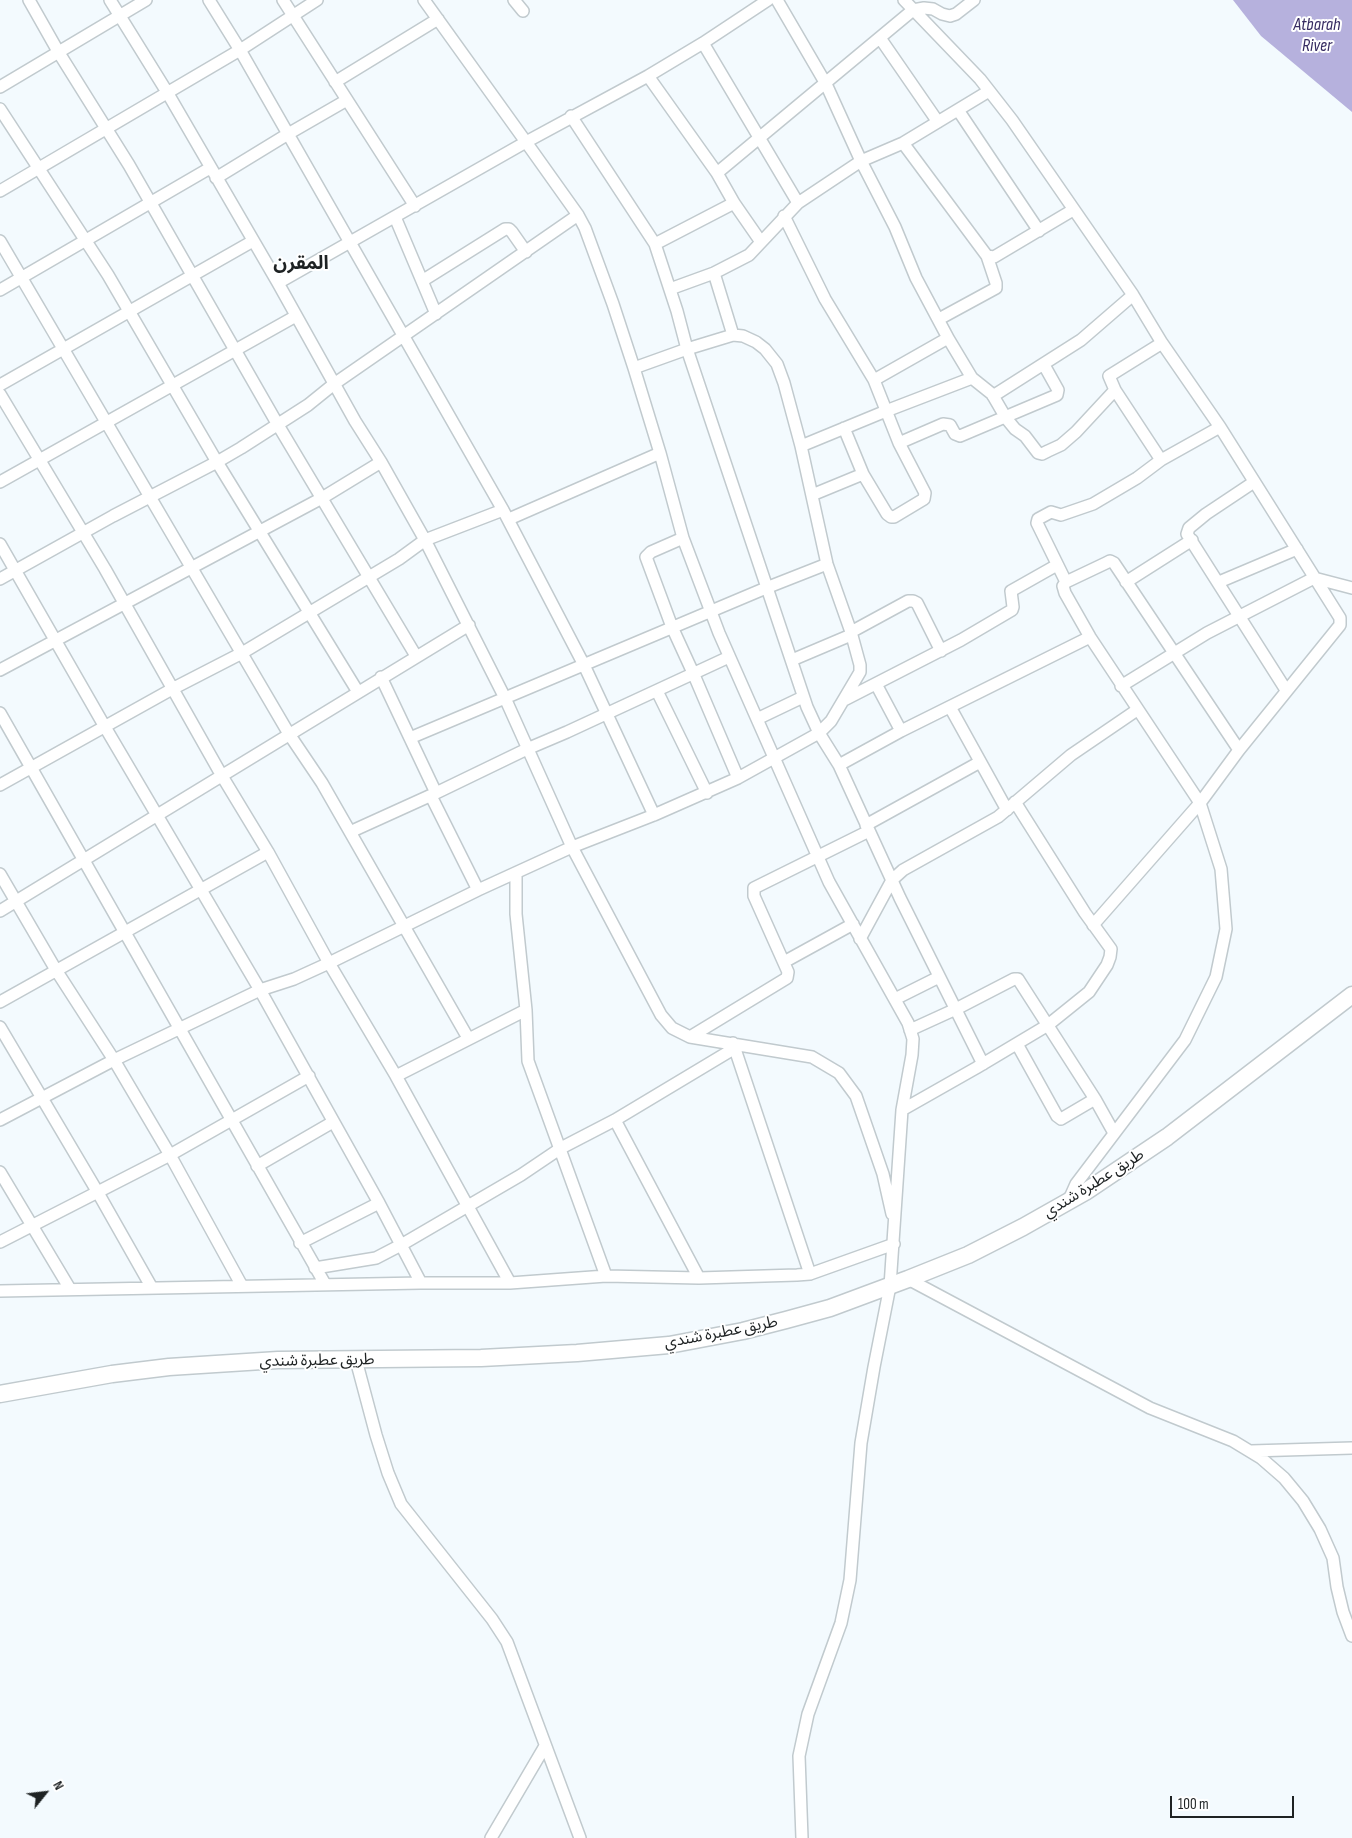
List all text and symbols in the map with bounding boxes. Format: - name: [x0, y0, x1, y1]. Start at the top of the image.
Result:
- water label: Atbarah River: [1293, 14, 1341, 56]
- district label: المقرن: [273, 253, 329, 275]
- street label: طريق عطبرة شندي: [1040, 1145, 1148, 1223]
- street label: طريق عطبرة شندي: [663, 1313, 779, 1353]
- street label: طريق عطبرة شندي: [259, 1350, 375, 1372]
- north arrow: [20, 1768, 70, 1818]
- text: N: [49, 1778, 68, 1793]
- scale bar: [1172, 1786, 1296, 1818]
- text: 100 m: [1178, 1795, 1209, 1814]

